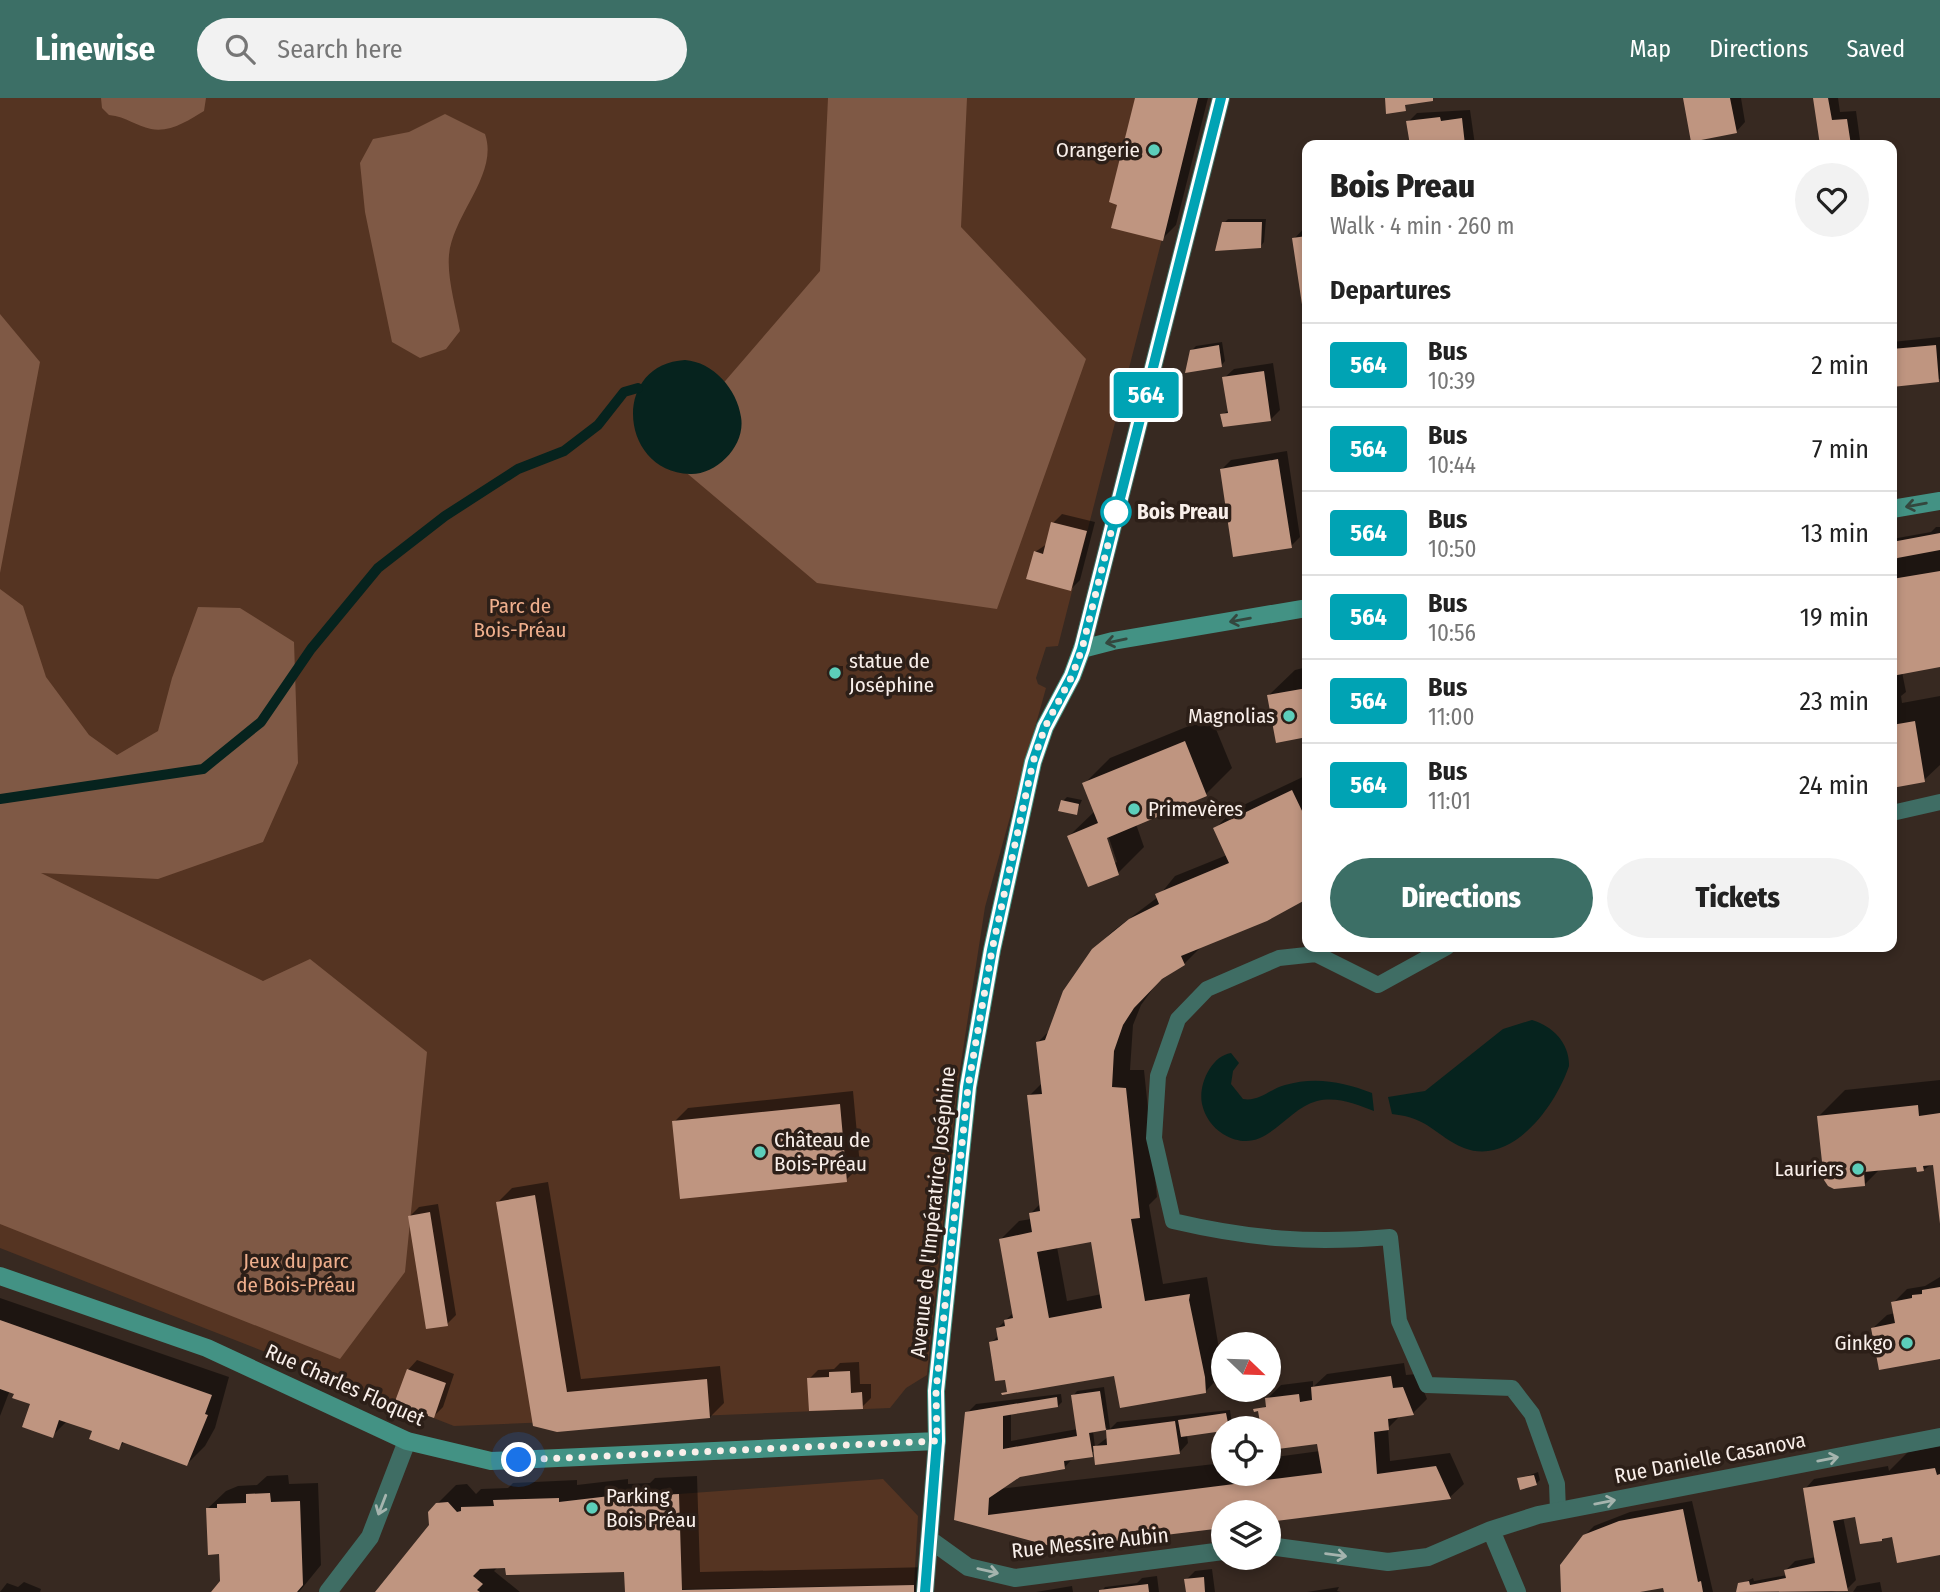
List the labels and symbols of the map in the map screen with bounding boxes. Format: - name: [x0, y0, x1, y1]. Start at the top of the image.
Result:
- place label: Orangerie: [1056, 137, 1140, 163]
- marker: Orangerie: [1146, 142, 1162, 158]
- line badge: 564: [1106, 372, 1186, 418]
- marker: Bois Preau: [1101, 497, 1131, 527]
- place label: Bois Preau: [1137, 499, 1229, 525]
- one-way arrow: [1905, 499, 1928, 512]
- park label: Parc de Bois-Préau: [473, 593, 567, 643]
- one-way arrow: [1229, 614, 1252, 627]
- one-way arrow: [1105, 635, 1128, 648]
- place label: statue de Joséphine: [849, 648, 934, 698]
- marker: statue de Joséphine: [827, 665, 843, 681]
- place label: Magnolias: [1188, 703, 1275, 729]
- marker: Magnolias: [1281, 708, 1297, 724]
- place label: Primevères: [1148, 796, 1243, 822]
- marker: Primevères: [1126, 801, 1142, 817]
- street label: Avenue de l'Impératrice Joséphine: [905, 1065, 961, 1359]
- place label: Château de Bois-Préau: [774, 1127, 870, 1177]
- marker: Château de Bois-Préau: [752, 1144, 768, 1160]
- place label: Lauriers: [1775, 1156, 1844, 1182]
- marker: Lauriers: [1850, 1161, 1866, 1177]
- park label: Jeux du parc de Bois-Préau: [236, 1248, 356, 1298]
- place label: Ginkgo: [1834, 1330, 1893, 1356]
- north arrow: [1211, 1332, 1281, 1402]
- marker: Ginkgo: [1899, 1335, 1915, 1351]
- street label: Rue Charles Floquet: [261, 1338, 429, 1432]
- street label: Rue Danielle Casanova: [1612, 1427, 1808, 1489]
- your location: [501, 1442, 536, 1477]
- one-way arrow: [1816, 1451, 1839, 1465]
- place label: Parking Bois Préau: [606, 1483, 697, 1533]
- one-way arrow: [374, 1493, 387, 1515]
- one-way arrow: [1593, 1495, 1616, 1508]
- marker: Parking Bois Préau: [584, 1500, 600, 1516]
- street label: Rue Messire Aubin: [1010, 1522, 1170, 1564]
- one-way arrow: [1325, 1549, 1347, 1562]
- one-way arrow: [976, 1565, 999, 1579]

